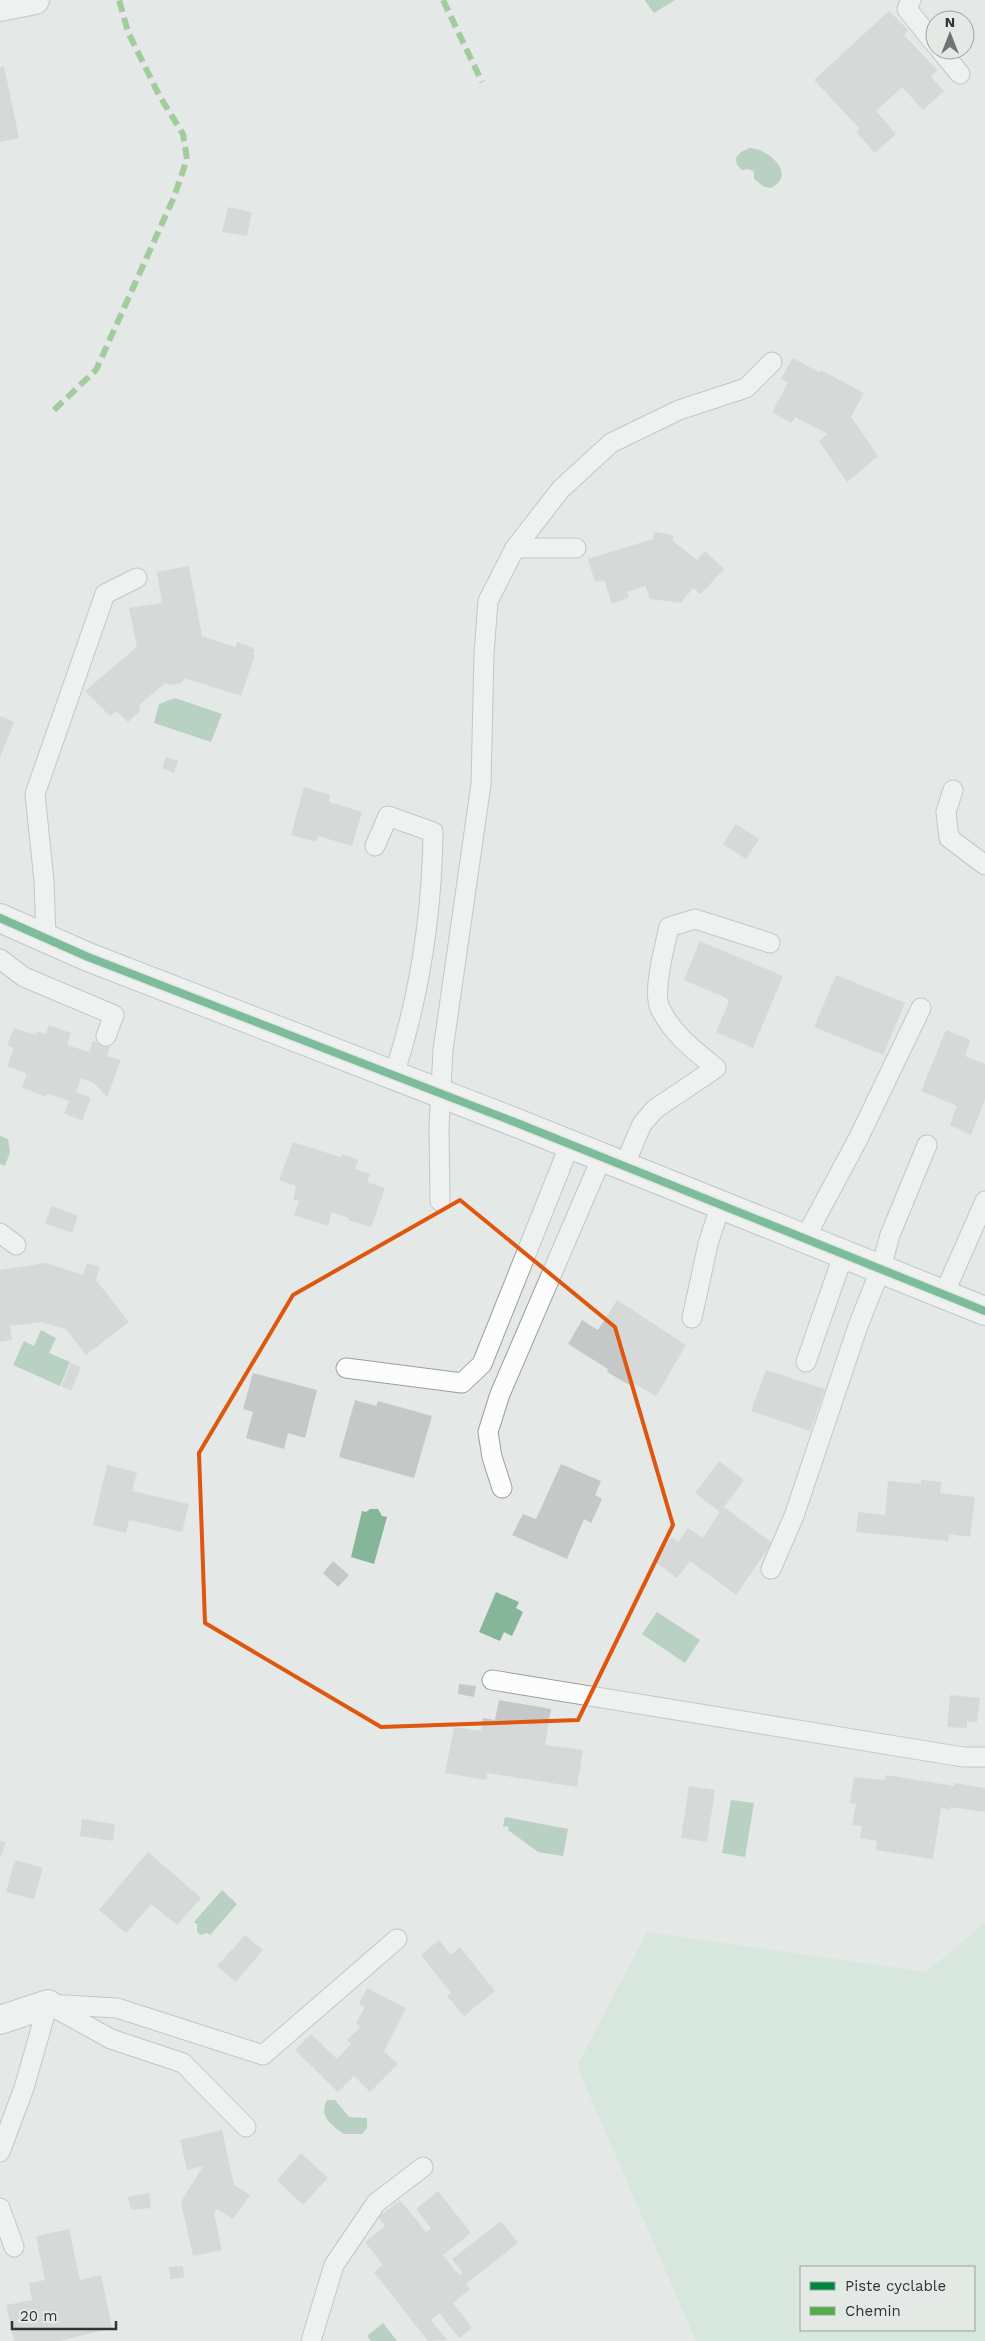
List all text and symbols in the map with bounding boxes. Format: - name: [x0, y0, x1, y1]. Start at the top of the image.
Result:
- north arrow: [925, 10, 975, 60]
- text: N: [945, 14, 955, 30]
- legend: [800, 2266, 975, 2331]
- text: Piste cyclable: [845, 2277, 946, 2295]
- scale bar: [12, 2298, 116, 2330]
- text: Chemin: [845, 2302, 901, 2320]
- text: 20 m: [20, 2307, 58, 2325]

